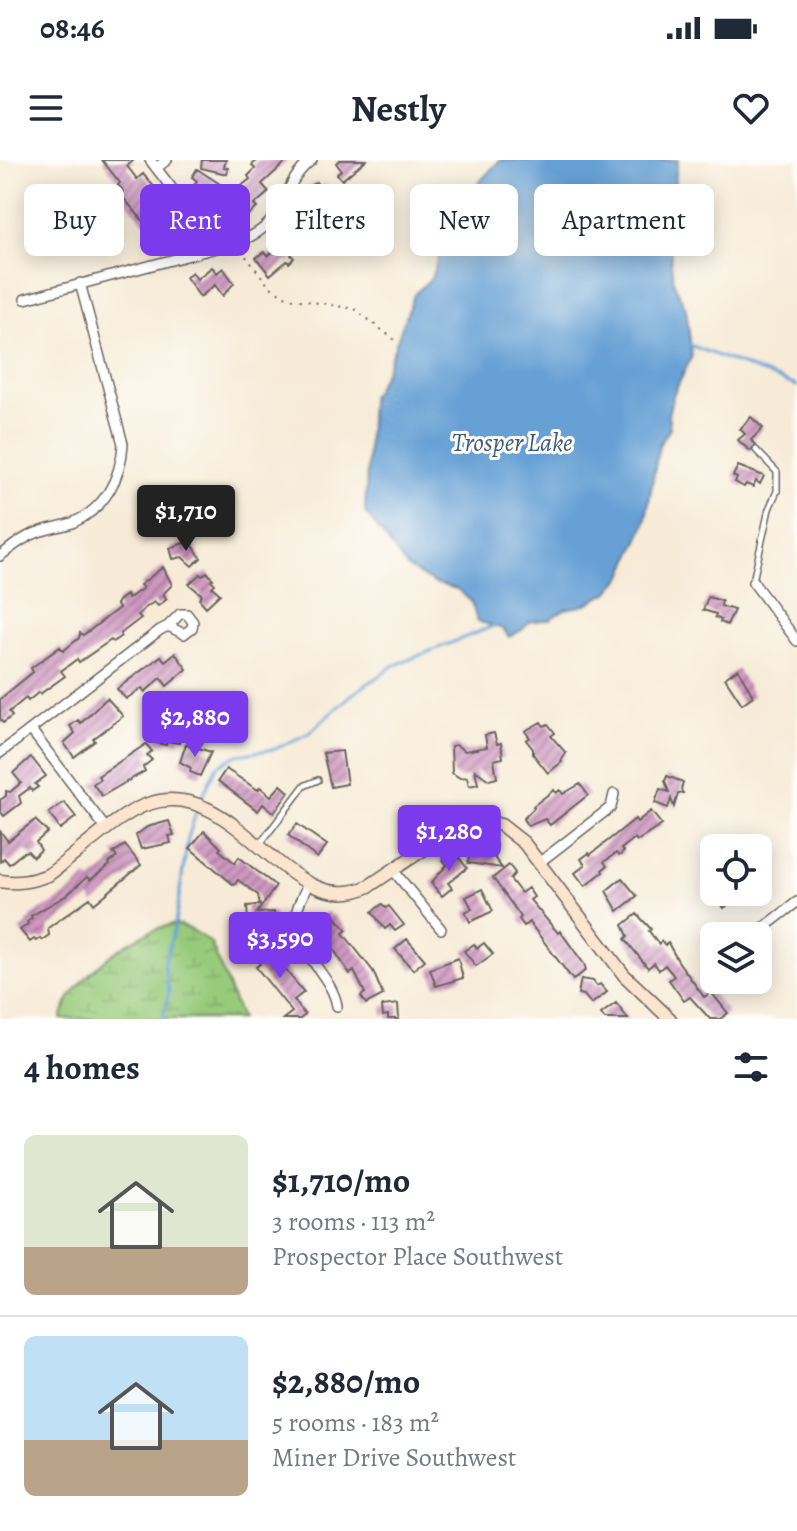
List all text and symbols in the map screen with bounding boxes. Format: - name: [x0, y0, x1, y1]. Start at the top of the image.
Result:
- text: 08:46: [40, 8, 105, 48]
- text: Nestly: [351, 84, 446, 133]
- icon: menu: [24, 86, 68, 130]
- icon: heart: [729, 86, 773, 130]
- chip: Buy: [24, 184, 124, 256]
- chip: Rent: [140, 184, 250, 256]
- chip: Filters: [266, 184, 394, 256]
- chip: New: [410, 184, 518, 256]
- chip: Apartment: [534, 184, 714, 256]
- water label: Trosper Lake: [452, 425, 572, 460]
- pin: $1,710: [121, 485, 251, 553]
- text: $1,710: [155, 493, 217, 528]
- pin: $2,880: [130, 691, 260, 759]
- text: $2,880: [160, 699, 230, 734]
- pin: $1,280: [384, 805, 514, 873]
- text: $1,280: [416, 813, 482, 848]
- map controls: [700, 834, 772, 994]
- button: locate: [700, 834, 772, 906]
- pin: $3,590: [215, 912, 345, 980]
- text: $3,590: [247, 920, 313, 955]
- button: layers: [700, 922, 772, 994]
- text: 4 homes: [24, 1044, 140, 1091]
- icon: filters: [729, 1045, 773, 1089]
- text: $1,710/mo: [272, 1157, 410, 1204]
- icon: home: [88, 1167, 184, 1263]
- text: 3 rooms · 113 m²: [272, 1204, 435, 1239]
- text: Prospector Place Southwest: [272, 1239, 563, 1274]
- text: $2,880/mo: [272, 1358, 420, 1405]
- icon: home: [88, 1368, 184, 1464]
- text: 5 rooms · 183 m²: [272, 1405, 439, 1440]
- text: Miner Drive Southwest: [272, 1440, 516, 1475]

